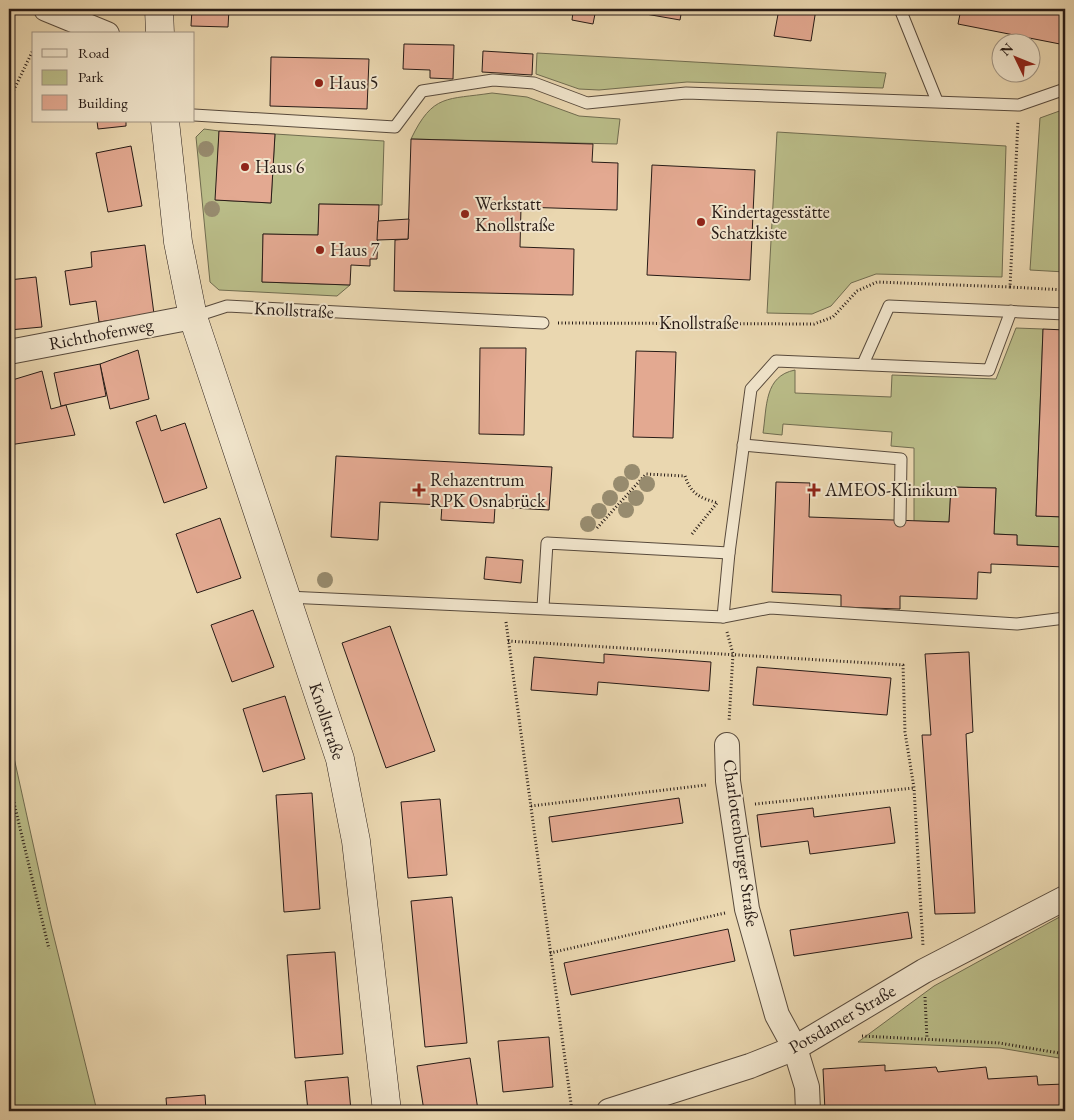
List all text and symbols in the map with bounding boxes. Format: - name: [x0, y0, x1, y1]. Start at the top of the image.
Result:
- legend: [32, 32, 195, 122]
- north arrow: [992, 32, 1042, 82]
- text: N: [996, 38, 1017, 59]
- text: Road: [78, 43, 110, 62]
- text: Park: [78, 67, 105, 86]
- place label: Haus 5: [329, 71, 378, 94]
- marker: Haus 5: [313, 77, 325, 89]
- text: Building: [78, 93, 128, 112]
- place label: Haus 6: [255, 155, 305, 178]
- marker: Haus 6: [239, 161, 251, 173]
- place label: Werkstatt Knollstraße: [475, 192, 555, 236]
- place label: Kindertagesstätte Schatzkiste: [711, 200, 830, 244]
- marker: Werkstatt Knollstraße: [459, 208, 471, 220]
- marker: Kindertagesstätte Schatzkiste: [695, 216, 707, 228]
- place label: Haus 7: [330, 238, 380, 261]
- marker: Haus 7: [314, 244, 326, 256]
- street label: Knollstraße: [254, 296, 334, 323]
- street label: Knollstraße: [659, 311, 739, 334]
- street label: Richthofenweg: [47, 312, 155, 355]
- place label: Rehazentrum RPK Osnabrück: [430, 468, 546, 512]
- place label: AMEOS-Klinikum: [824, 478, 958, 501]
- marker: Rehazentrum RPK Osnabrück: [412, 483, 426, 497]
- marker: AMEOS-Klinikum: [807, 483, 821, 497]
- street label: Knollstraße: [304, 679, 351, 762]
- street label: Charlottenburger Straße: [718, 758, 765, 928]
- street label: Potsdamer Straße: [784, 979, 899, 1058]

